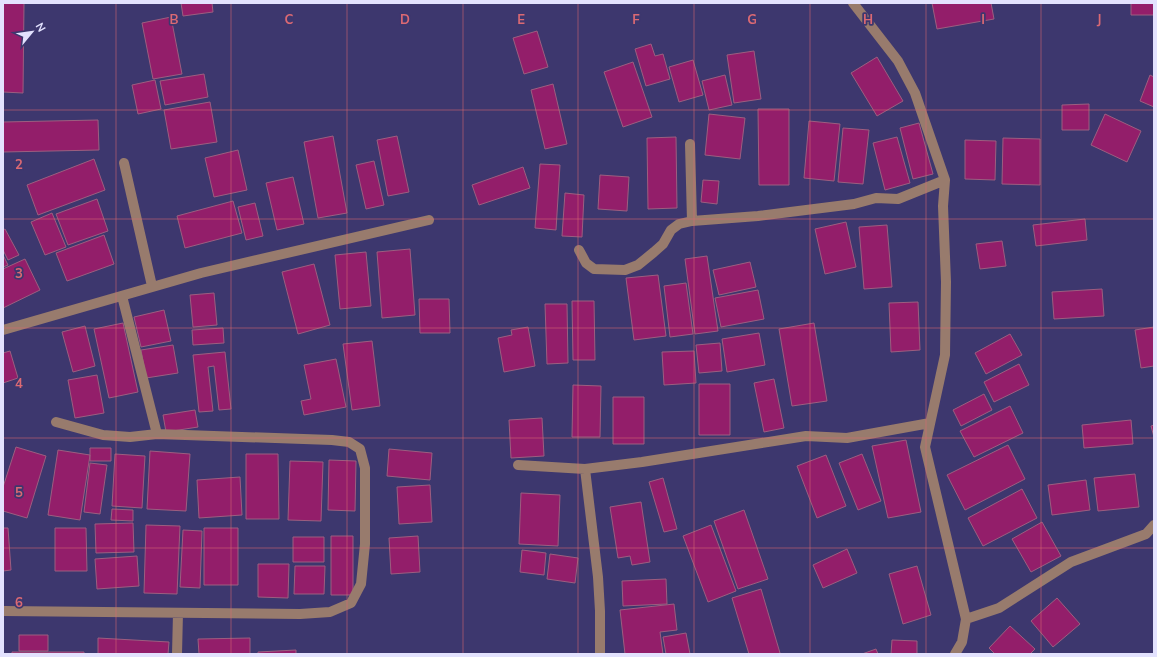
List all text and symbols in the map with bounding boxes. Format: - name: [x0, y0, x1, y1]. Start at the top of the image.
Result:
- text: B: [170, 11, 179, 27]
- text: C: [285, 11, 294, 27]
- text: D: [400, 11, 410, 27]
- text: E: [517, 11, 525, 27]
- text: F: [632, 11, 640, 27]
- text: G: [747, 11, 757, 27]
- text: H: [863, 11, 873, 27]
- text: I: [981, 11, 985, 27]
- text: J: [1097, 11, 1101, 27]
- north arrow: [12, 12, 52, 52]
- text: N: [33, 20, 49, 34]
- text: 2: [15, 156, 23, 172]
- text: 3: [15, 265, 23, 281]
- text: 4: [15, 375, 23, 391]
- text: 5: [15, 484, 23, 500]
- text: 6: [15, 594, 23, 610]

